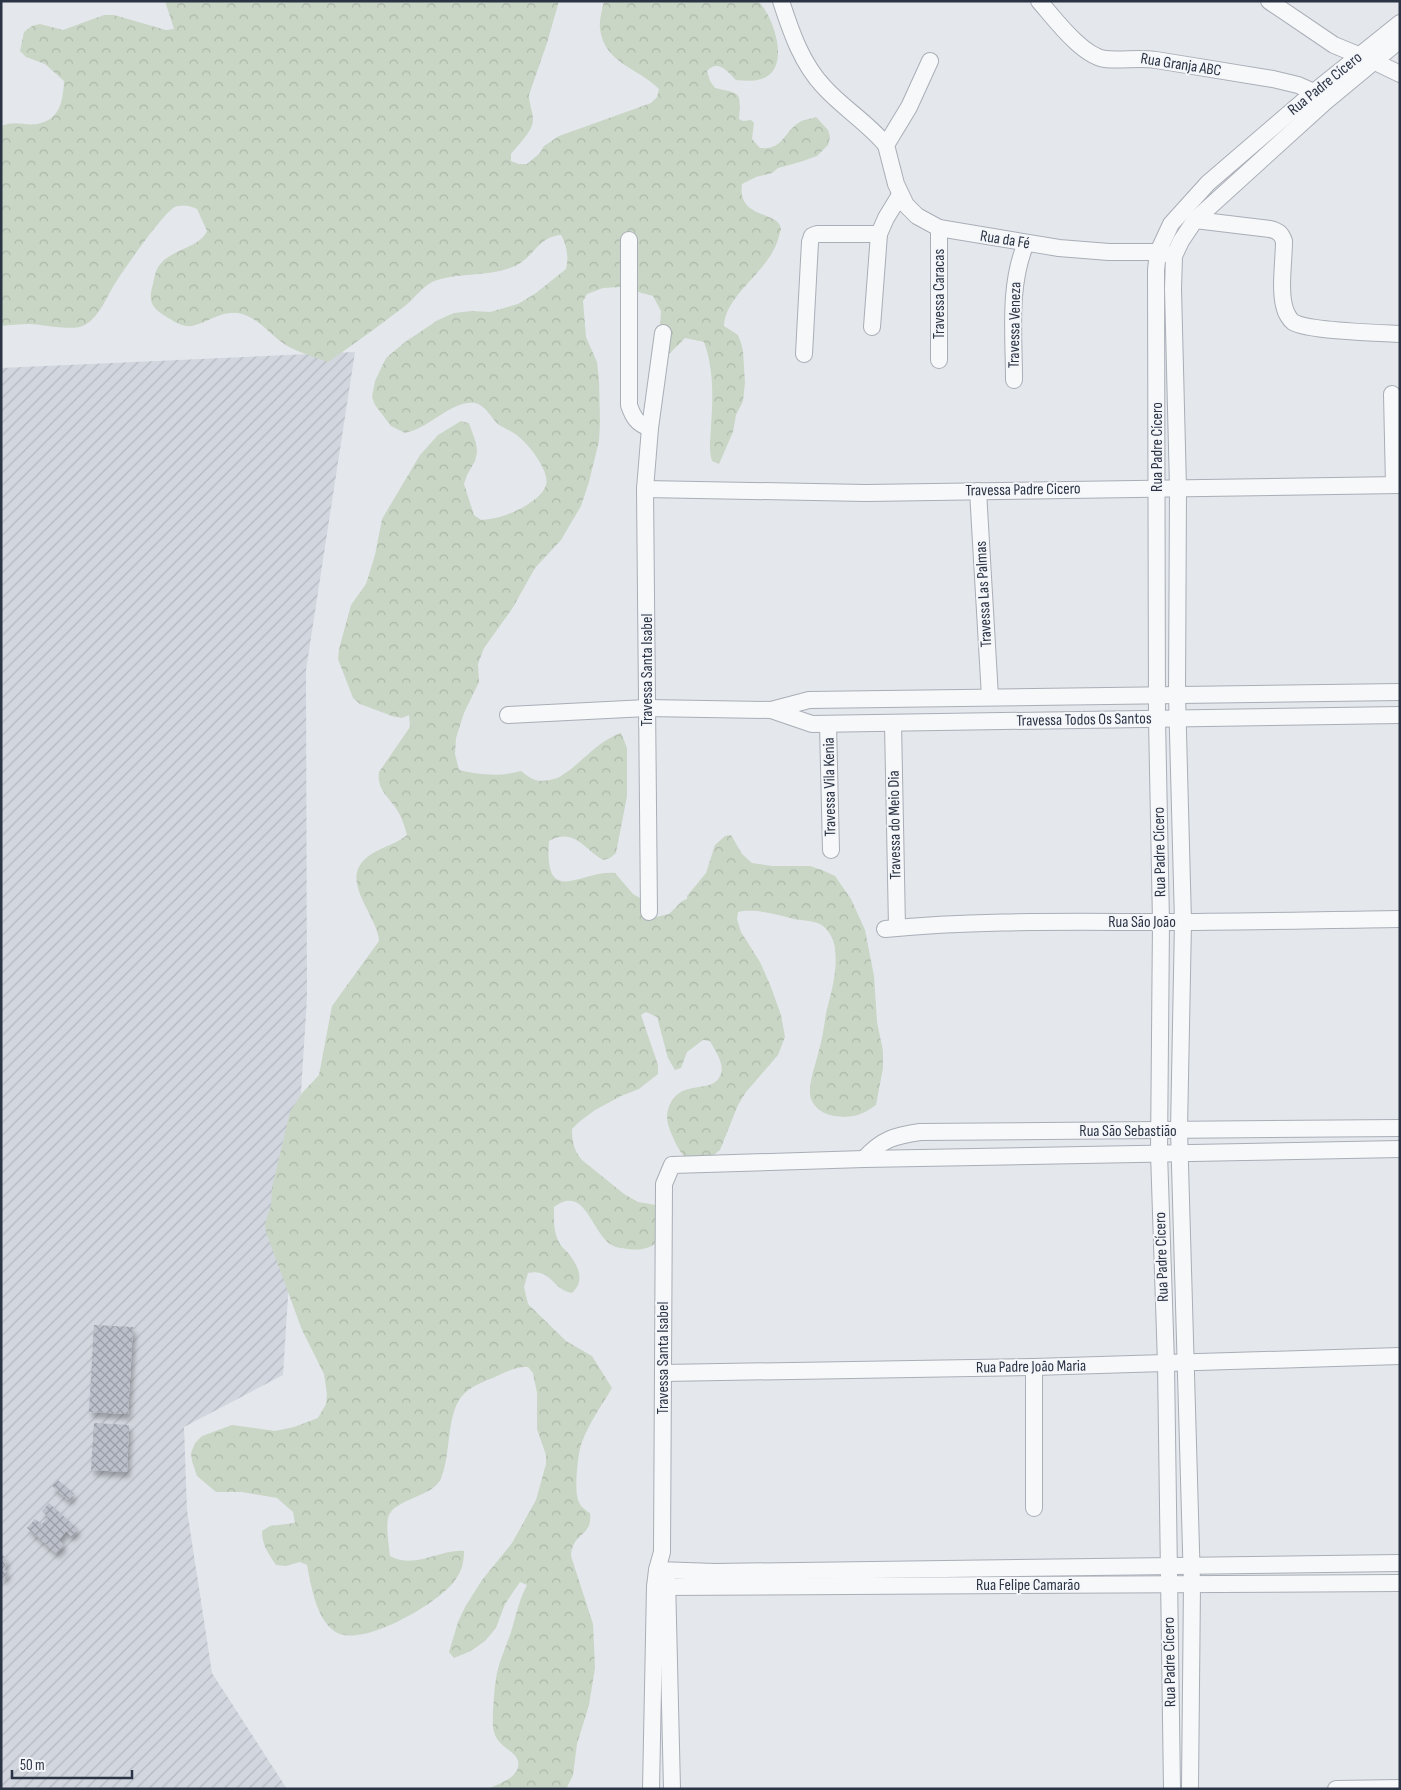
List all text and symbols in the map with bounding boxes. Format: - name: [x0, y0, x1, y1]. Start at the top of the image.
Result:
- street label: Rua Padre Cícero: [1284, 48, 1366, 120]
- street label: Rua Granja ABC: [1139, 49, 1223, 81]
- street label: Rua da Fé: [979, 227, 1031, 253]
- street label: Travessa Caracas: [930, 249, 949, 339]
- street label: Travessa Veneza: [1005, 282, 1025, 368]
- street label: Rua Padre Cícero: [1148, 402, 1167, 492]
- street label: Travessa Padre Cicero: [965, 479, 1081, 501]
- street label: Travessa Las Palmas: [972, 540, 996, 648]
- street label: Travessa Santa Isabel: [638, 614, 657, 726]
- street label: Travessa Todos Os Santos: [1016, 709, 1152, 731]
- street label: Travessa Vila Kenia: [820, 737, 840, 837]
- street label: Travessa do Meio Dia: [885, 770, 905, 880]
- street label: Rua Padre Cícero: [1150, 807, 1170, 897]
- street label: Rua São João: [1108, 913, 1176, 932]
- street label: Rua São Sebastião: [1079, 1122, 1177, 1141]
- street label: Rua Padre Cícero: [1151, 1212, 1173, 1302]
- street label: Travessa Santa Isabel: [654, 1302, 673, 1414]
- street label: Rua Padre João Maria: [976, 1357, 1086, 1377]
- street label: Rua Felipe Camarão: [976, 1576, 1080, 1595]
- street label: Rua Padre Cícero: [1160, 1617, 1180, 1707]
- scale bar: [12, 1748, 132, 1780]
- text: 50 m: [20, 1756, 45, 1775]

